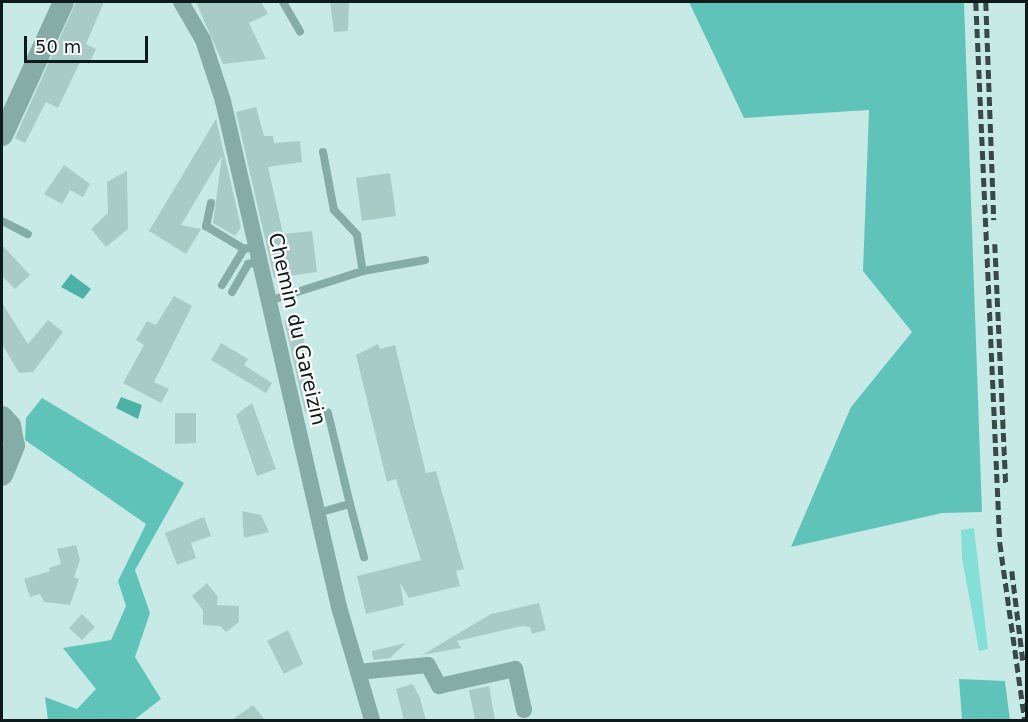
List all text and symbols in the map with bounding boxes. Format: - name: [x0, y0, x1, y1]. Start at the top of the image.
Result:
- scale bar: [27, 24, 152, 62]
- text: 50 m: [35, 36, 81, 57]
- street label: Chemin du Gareizin: [263, 230, 331, 428]

